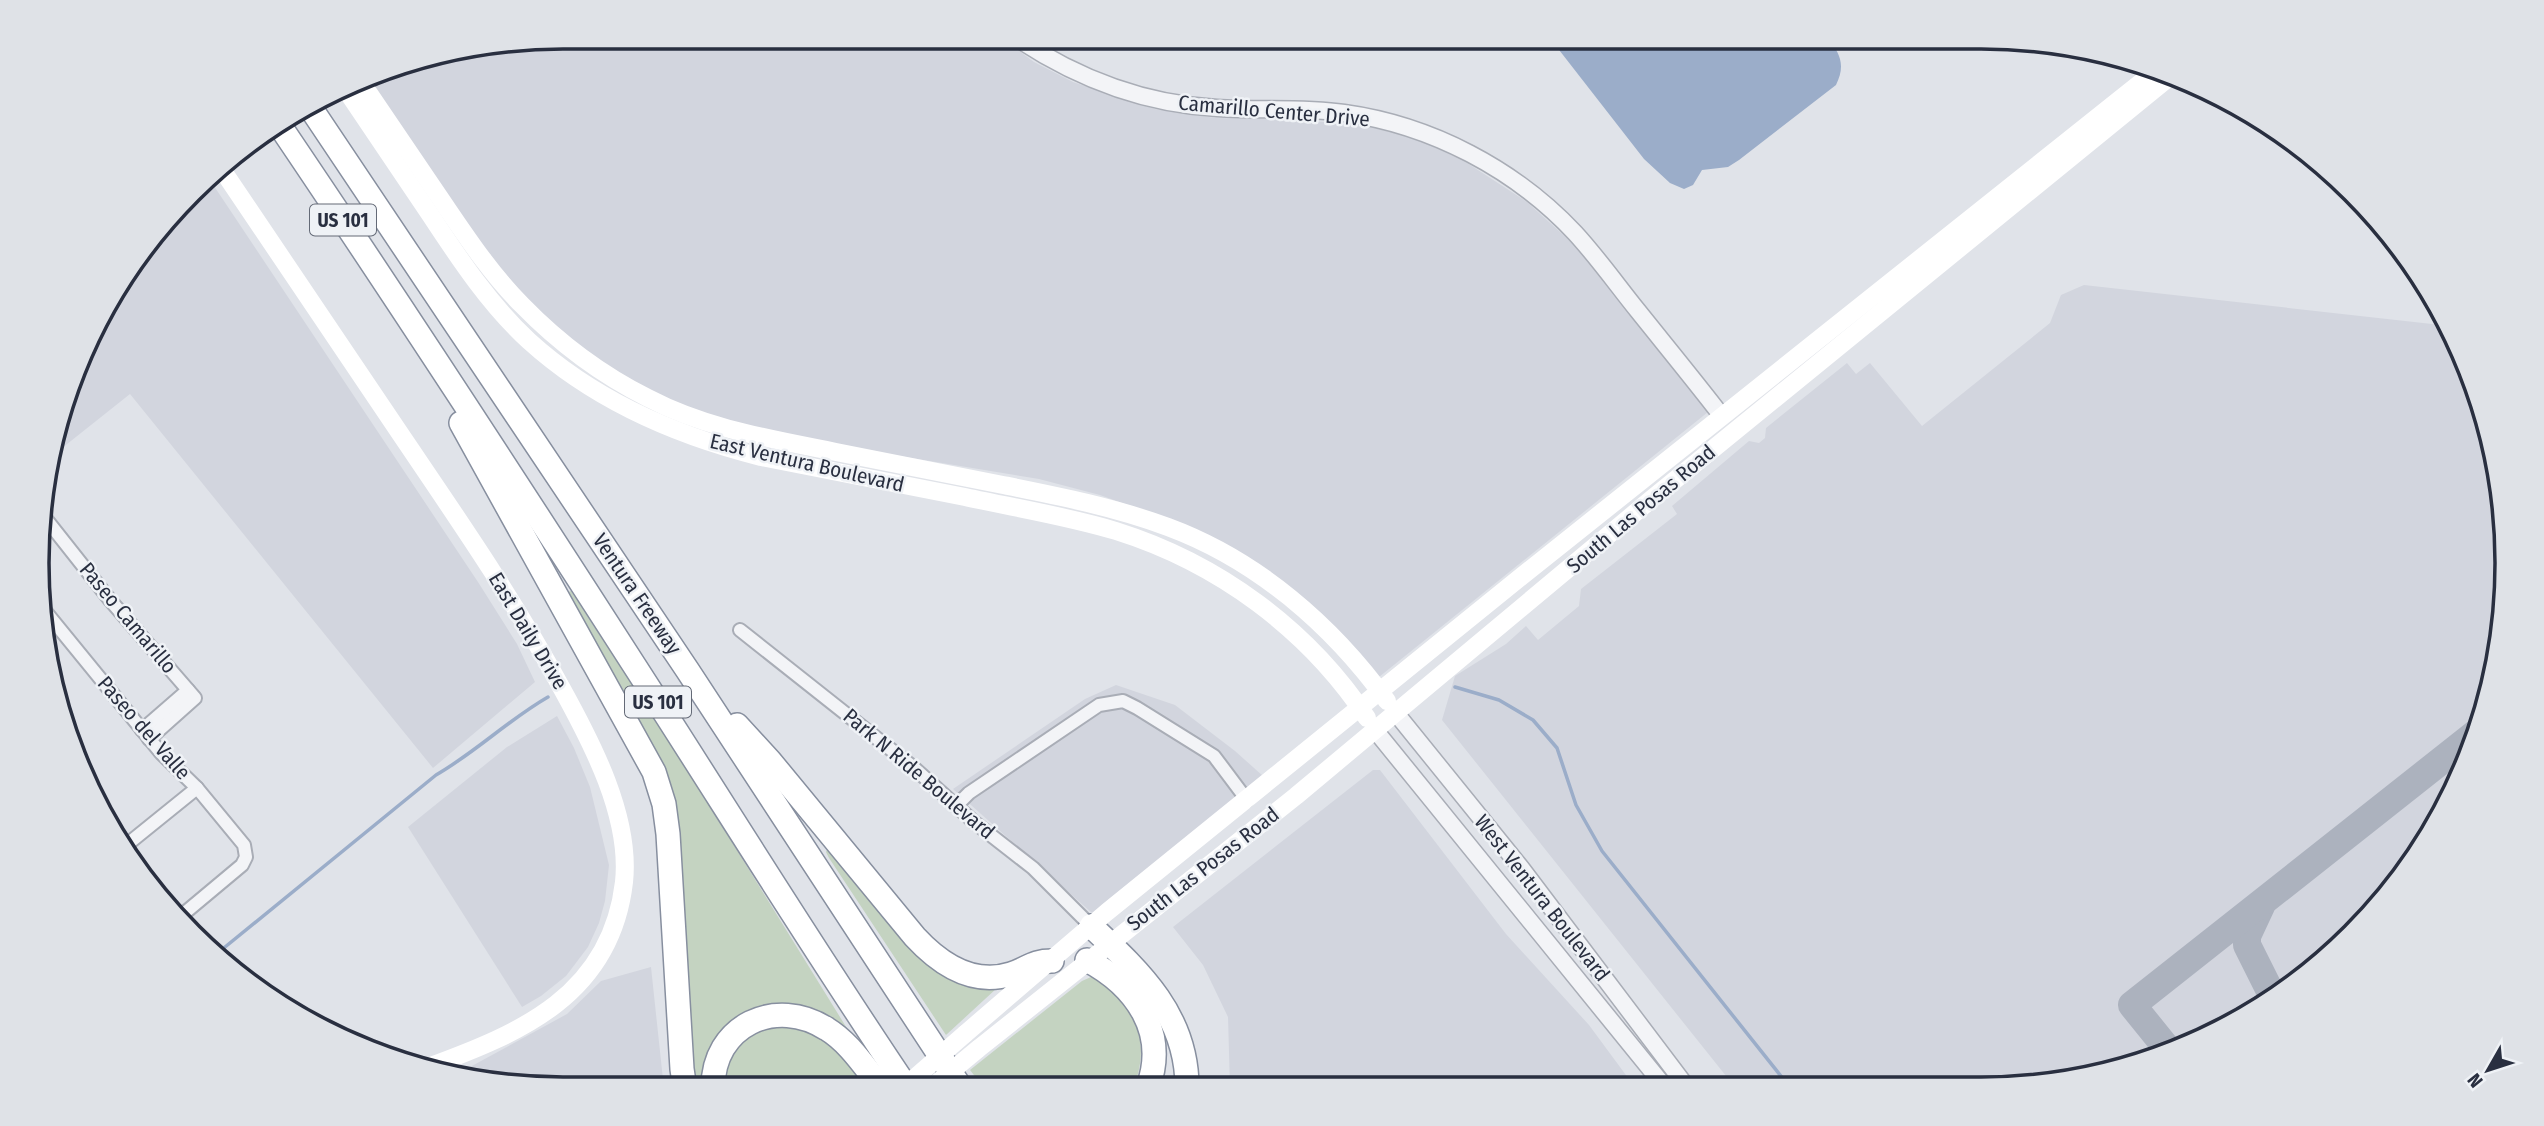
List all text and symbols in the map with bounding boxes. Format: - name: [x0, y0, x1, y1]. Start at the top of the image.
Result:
- street label: Camarillo Center Drive: [1177, 90, 1371, 132]
- road number: US 101: [310, 204, 376, 235]
- street label: East Ventura Boulevard: [707, 428, 907, 498]
- street label: South Las Posas Road: [1561, 439, 1721, 579]
- street label: Ventura Freeway: [587, 529, 687, 660]
- street label: Paseo Camarillo: [74, 557, 182, 679]
- street label: East Daily Drive: [483, 568, 573, 694]
- street label: Paseo del Valle: [92, 671, 196, 785]
- road number: US 101: [625, 687, 691, 718]
- street label: Park N Ride Boulevard: [838, 703, 1000, 845]
- street label: South Las Posas Road: [1122, 801, 1284, 937]
- street label: West Ventura Boulevard: [1469, 809, 1615, 987]
- north arrow: [2453, 1035, 2523, 1105]
- text: N: [2463, 1069, 2488, 1092]

